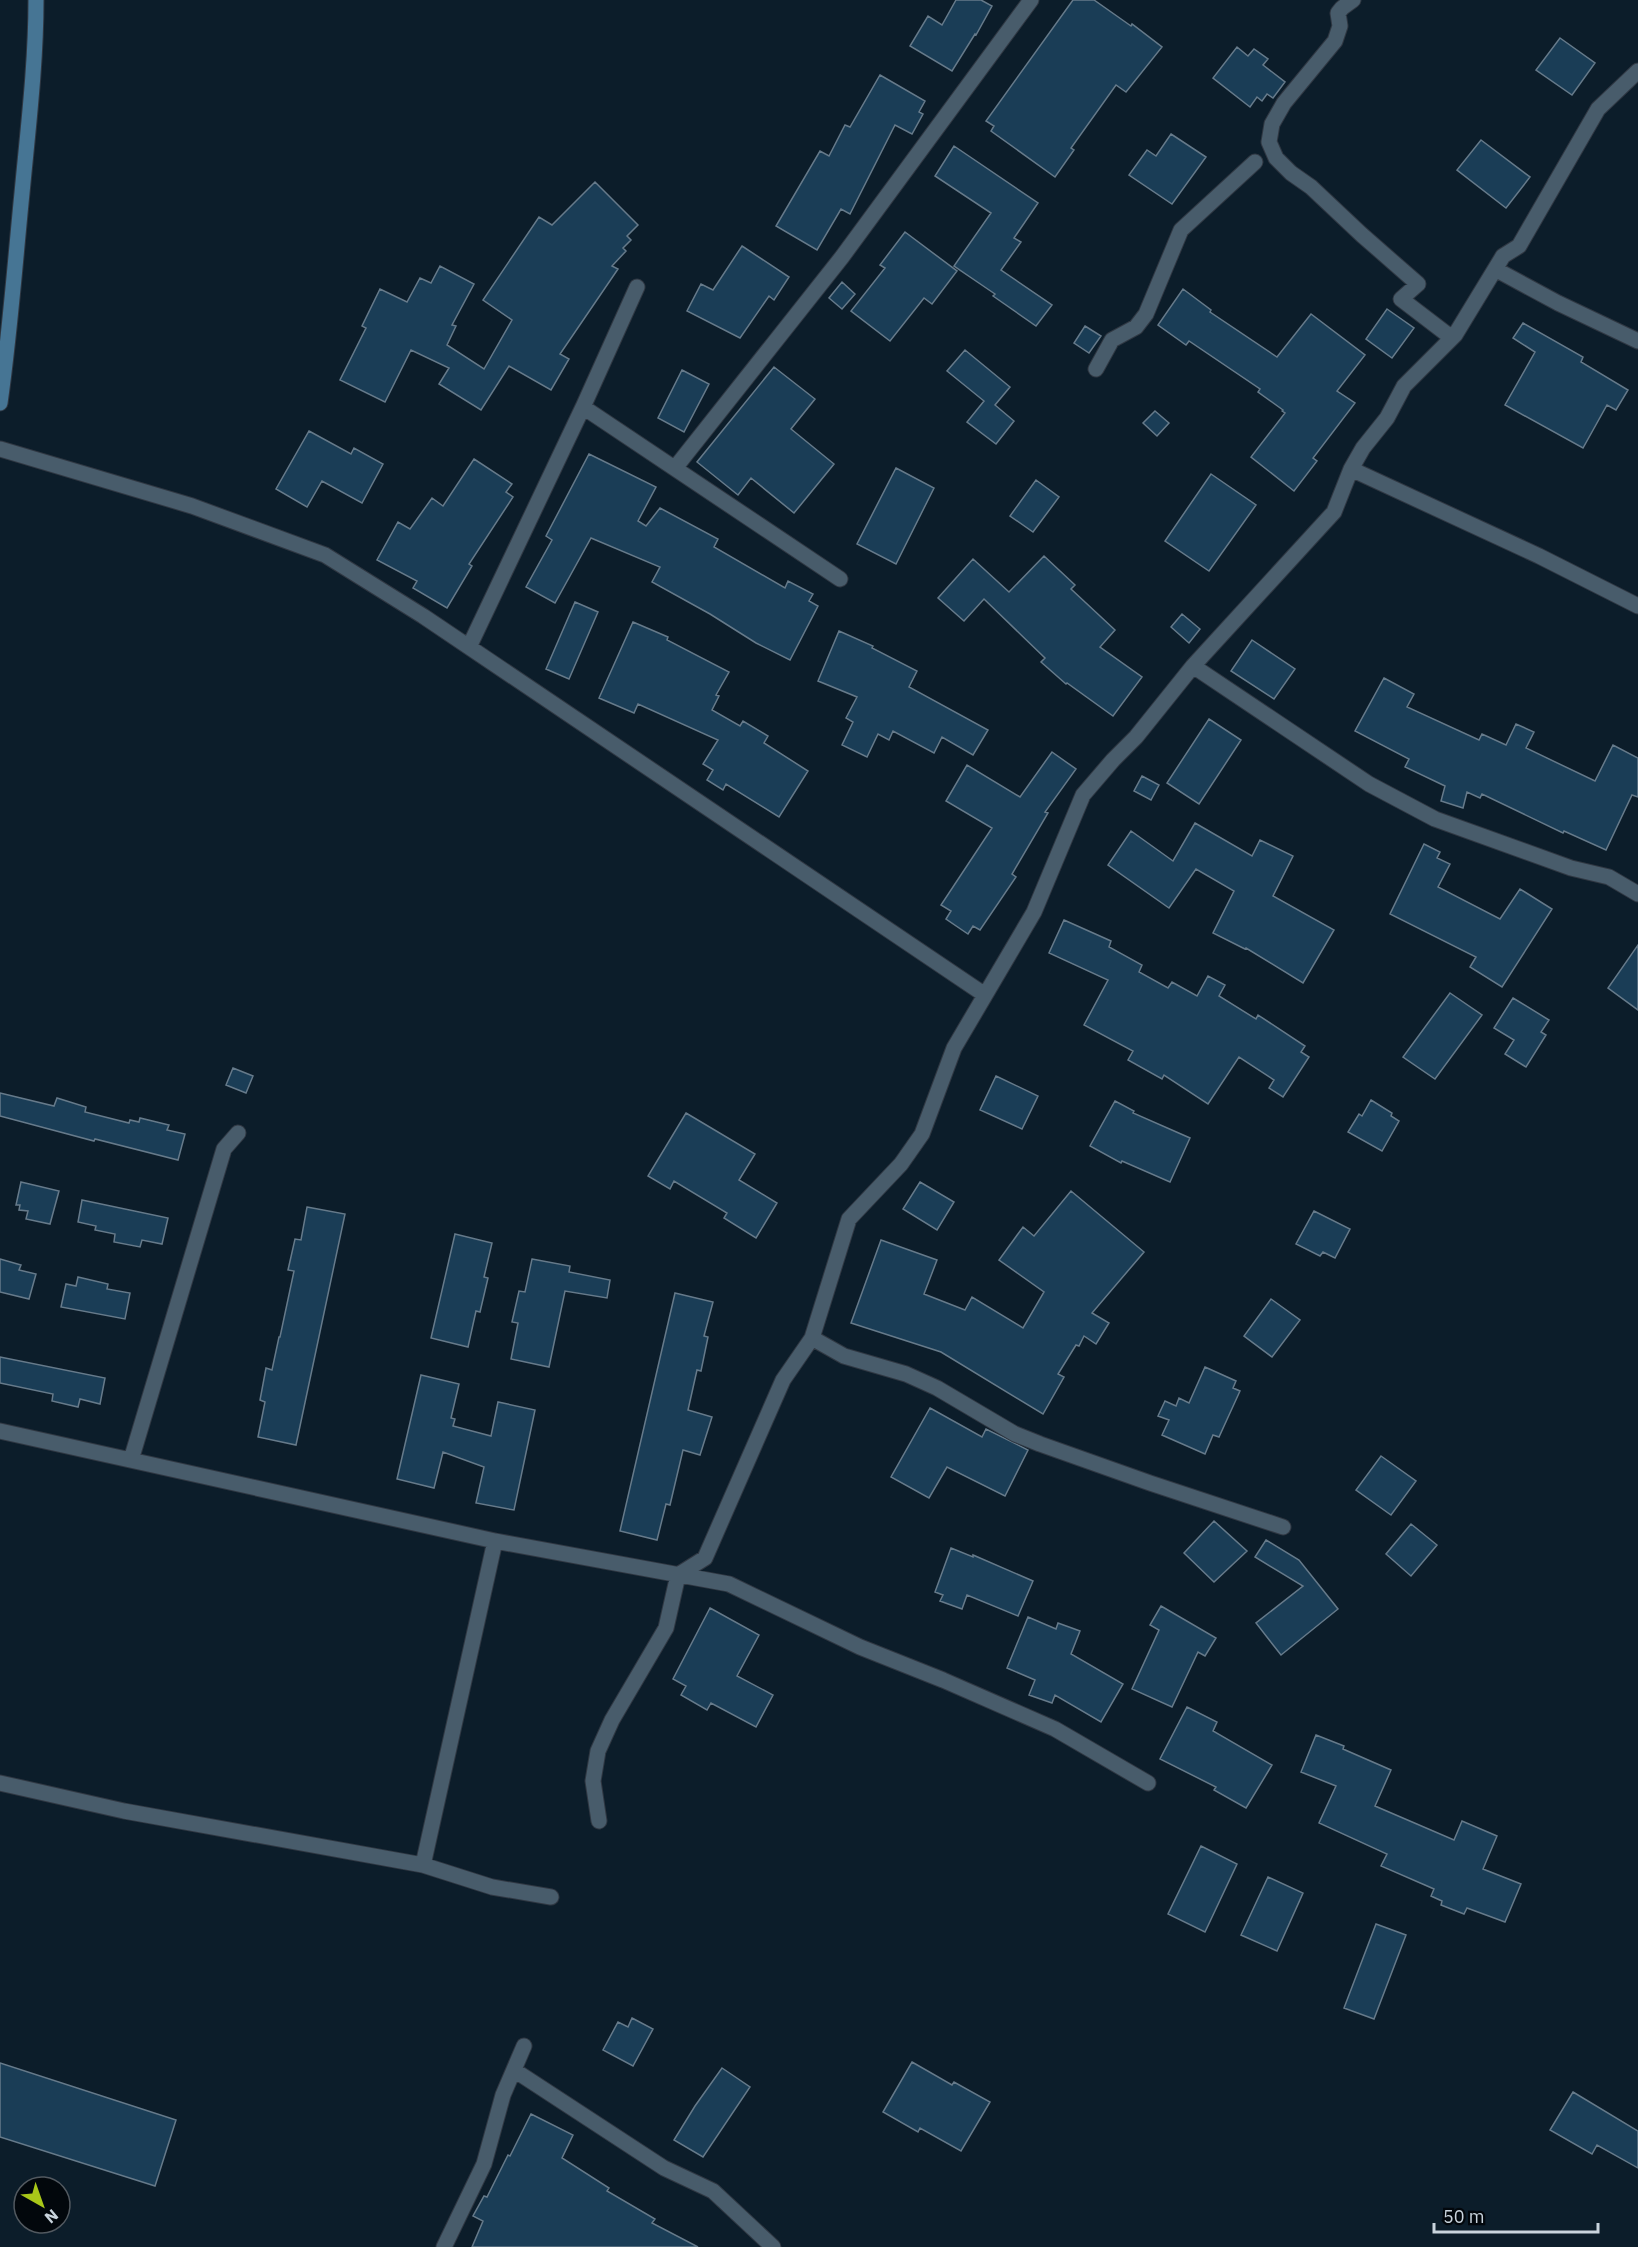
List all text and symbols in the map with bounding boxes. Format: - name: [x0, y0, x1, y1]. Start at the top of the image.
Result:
- north arrow: [12, 2175, 72, 2235]
- scale bar: [1434, 2196, 1598, 2234]
- text: N: [41, 2205, 63, 2228]
- text: 50 m: [1443, 2205, 1485, 2228]

